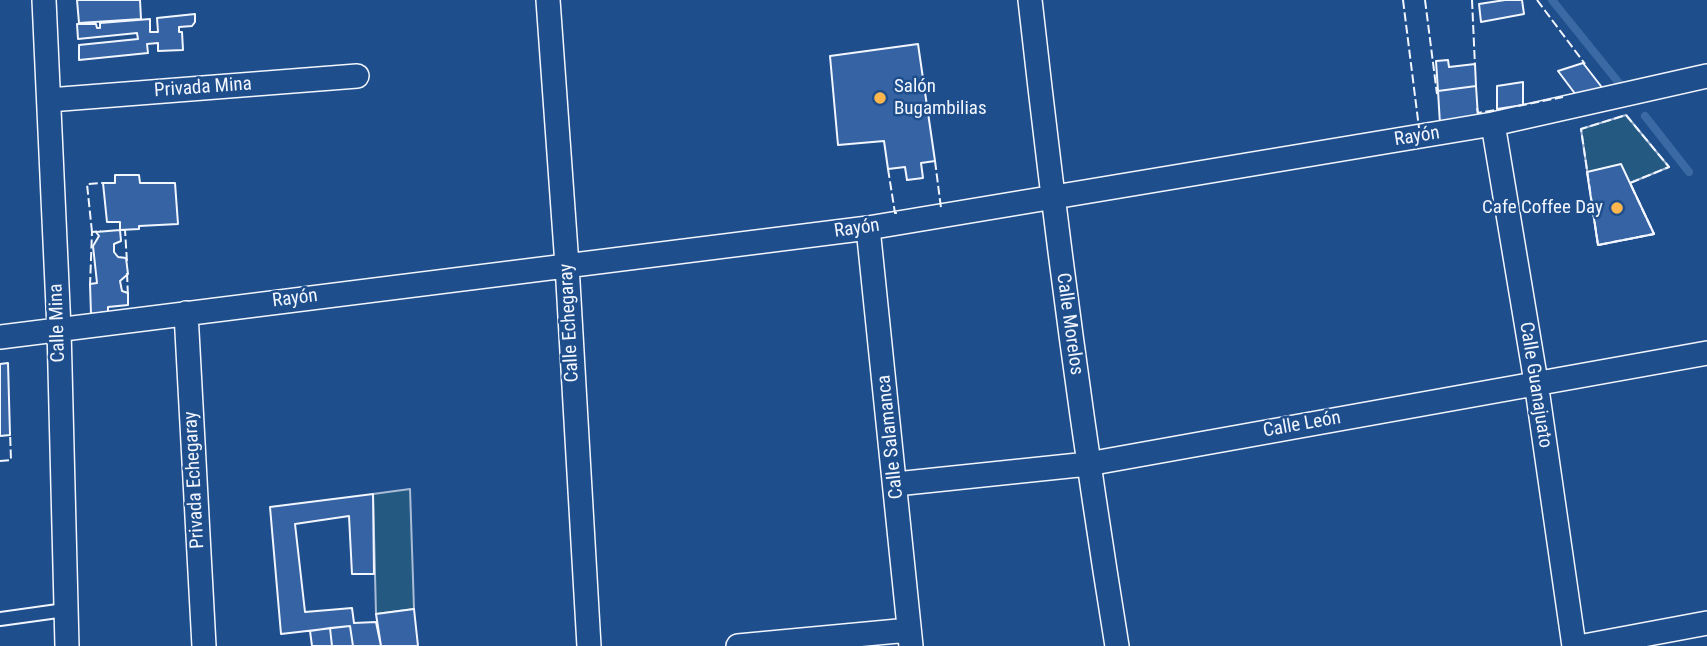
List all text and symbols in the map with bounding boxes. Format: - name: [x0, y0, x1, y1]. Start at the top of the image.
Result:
- street label: Privada Mina: [153, 73, 253, 103]
- place label: Salón Bugambilias: [894, 76, 987, 120]
- marker: Salón Bugambilias: [872, 90, 888, 106]
- street label: Rayón: [1393, 122, 1441, 152]
- place label: Cafe Coffee Day: [1482, 197, 1603, 219]
- marker: Cafe Coffee Day: [1609, 200, 1625, 216]
- street label: Rayón: [833, 215, 881, 243]
- street label: Calle Echegaray: [556, 263, 584, 383]
- street label: Calle Morelos: [1051, 271, 1087, 377]
- street label: Calle Mina: [45, 283, 71, 363]
- street label: Rayón: [271, 285, 319, 313]
- street label: Calle Guanajuato: [1514, 320, 1556, 450]
- street label: Calle Salamanca: [873, 374, 909, 500]
- street label: Calle León: [1261, 407, 1343, 443]
- street label: Privada Echegaray: [180, 411, 210, 549]

